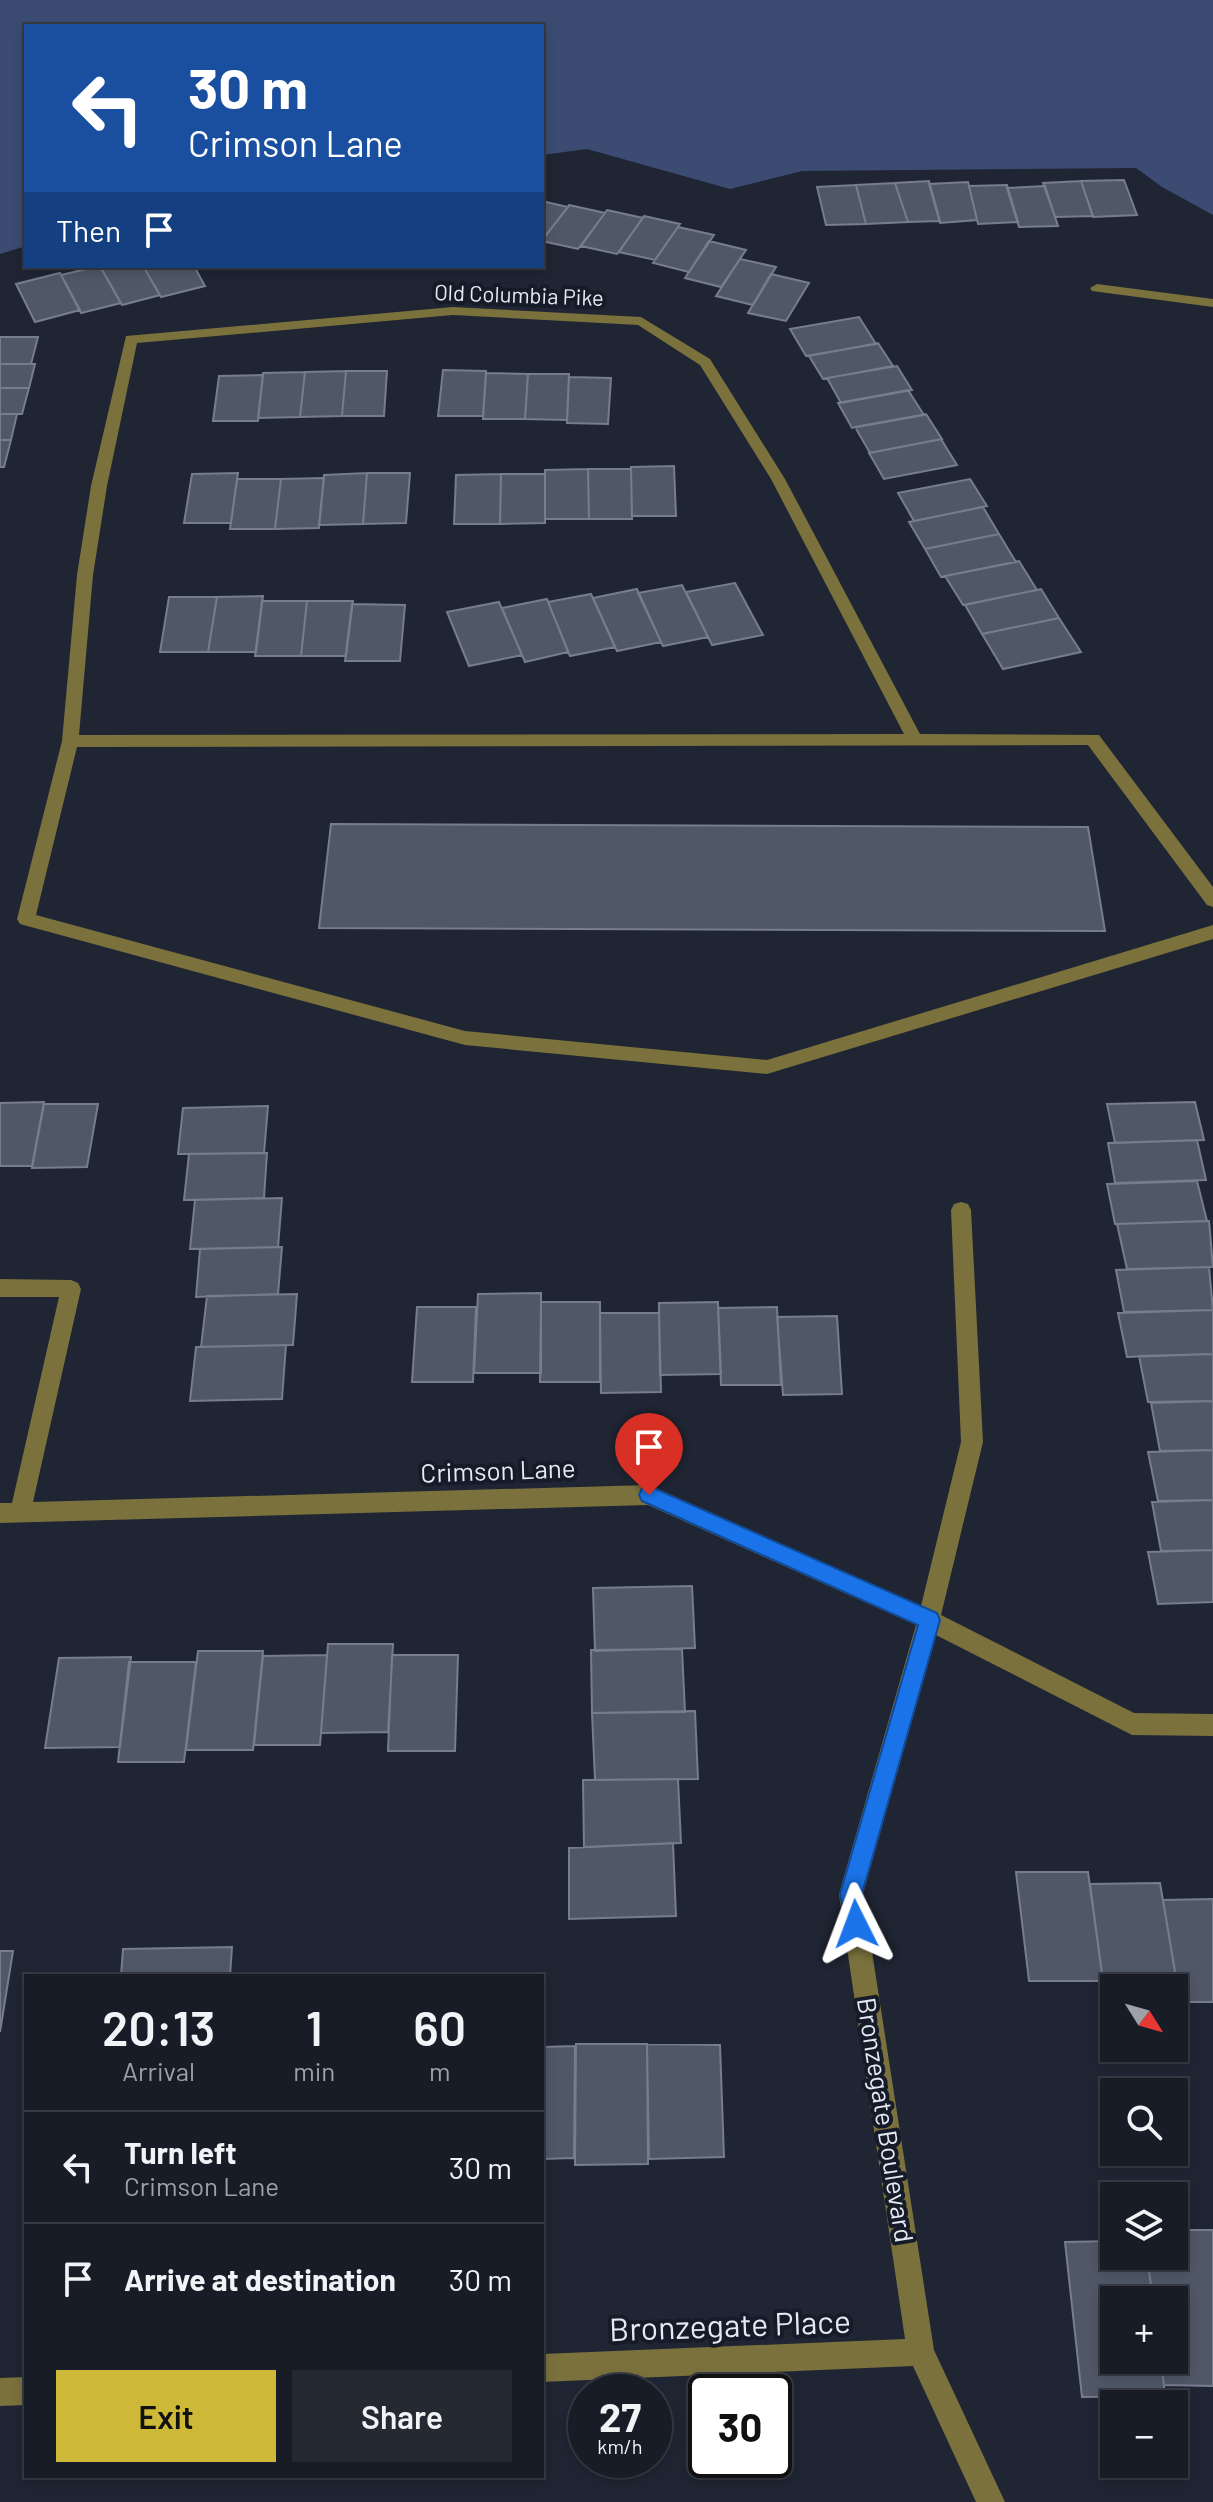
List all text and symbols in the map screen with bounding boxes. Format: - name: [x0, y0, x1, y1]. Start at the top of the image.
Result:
- text: 30 m: [188, 53, 308, 120]
- icon: left: [56, 56, 160, 160]
- text: Crimson Lane: [188, 121, 403, 164]
- icon: arrive: [137, 208, 181, 252]
- text: Then: [56, 212, 121, 248]
- street label: Old Columbia Pike: [434, 278, 604, 310]
- pin: [615, 1413, 683, 1495]
- icon: arrive: [627, 1425, 671, 1469]
- street label: Crimson Lane: [420, 1451, 576, 1488]
- position arrow: [814, 1882, 898, 1966]
- north arrow: [1100, 1974, 1188, 2062]
- map controls: [1100, 1974, 1188, 2478]
- street label: Bronzegate Boulevard: [852, 1995, 921, 2244]
- text: 20:13: [102, 1998, 215, 2056]
- text: 1: [306, 1998, 323, 2056]
- text: 60: [413, 1998, 466, 2056]
- text: Arrival: [122, 2055, 195, 2086]
- text: min: [293, 2055, 335, 2086]
- text: m: [429, 2055, 450, 2086]
- button: search: [1100, 2078, 1188, 2166]
- text: Turn left: [124, 2134, 237, 2170]
- icon: left: [56, 2145, 100, 2189]
- text: 30 m: [449, 2149, 512, 2185]
- text: Crimson Lane: [124, 2170, 279, 2201]
- button: layers: [1100, 2182, 1188, 2270]
- icon: arrive: [56, 2257, 100, 2301]
- text: Arrive at destination: [124, 2261, 396, 2297]
- text: 30 m: [449, 2261, 512, 2297]
- button: +: [1100, 2286, 1188, 2374]
- street label: Bronzegate Place: [608, 2301, 851, 2347]
- button: Exit: [56, 2370, 276, 2462]
- button: Share: [292, 2370, 512, 2462]
- speed limit sign: 30: [688, 2374, 792, 2478]
- button: −: [1100, 2390, 1188, 2478]
- text: 27: [599, 2392, 641, 2440]
- text: km/h: [597, 2434, 643, 2458]

